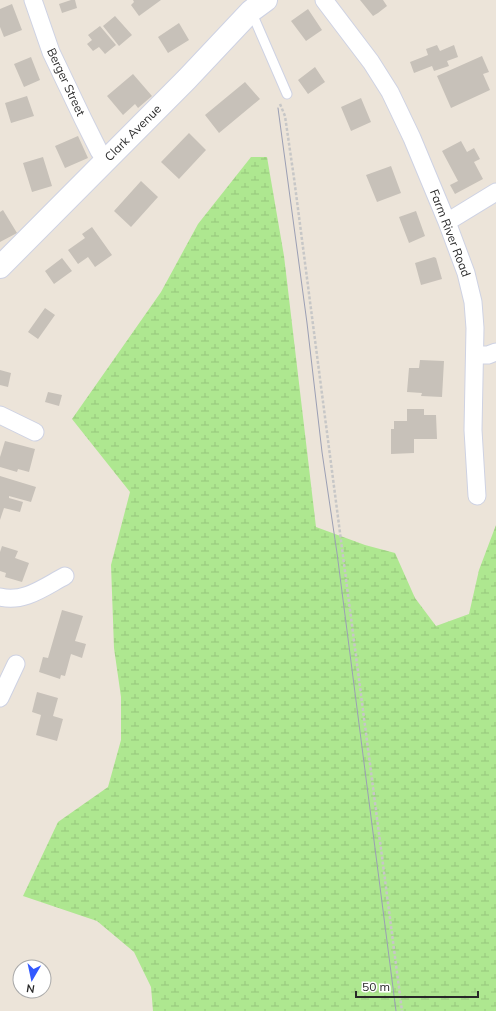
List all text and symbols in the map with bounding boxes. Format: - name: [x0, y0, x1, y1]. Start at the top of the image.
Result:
- street label: Berger Street: [44, 45, 89, 118]
- street label: Clark Avenue: [101, 101, 164, 164]
- street label: Farm River Road: [427, 187, 474, 279]
- north arrow: [12, 959, 52, 999]
- scale bar: [356, 973, 478, 999]
- text: 50 m: [362, 979, 390, 994]
- text: N: [25, 981, 36, 996]

